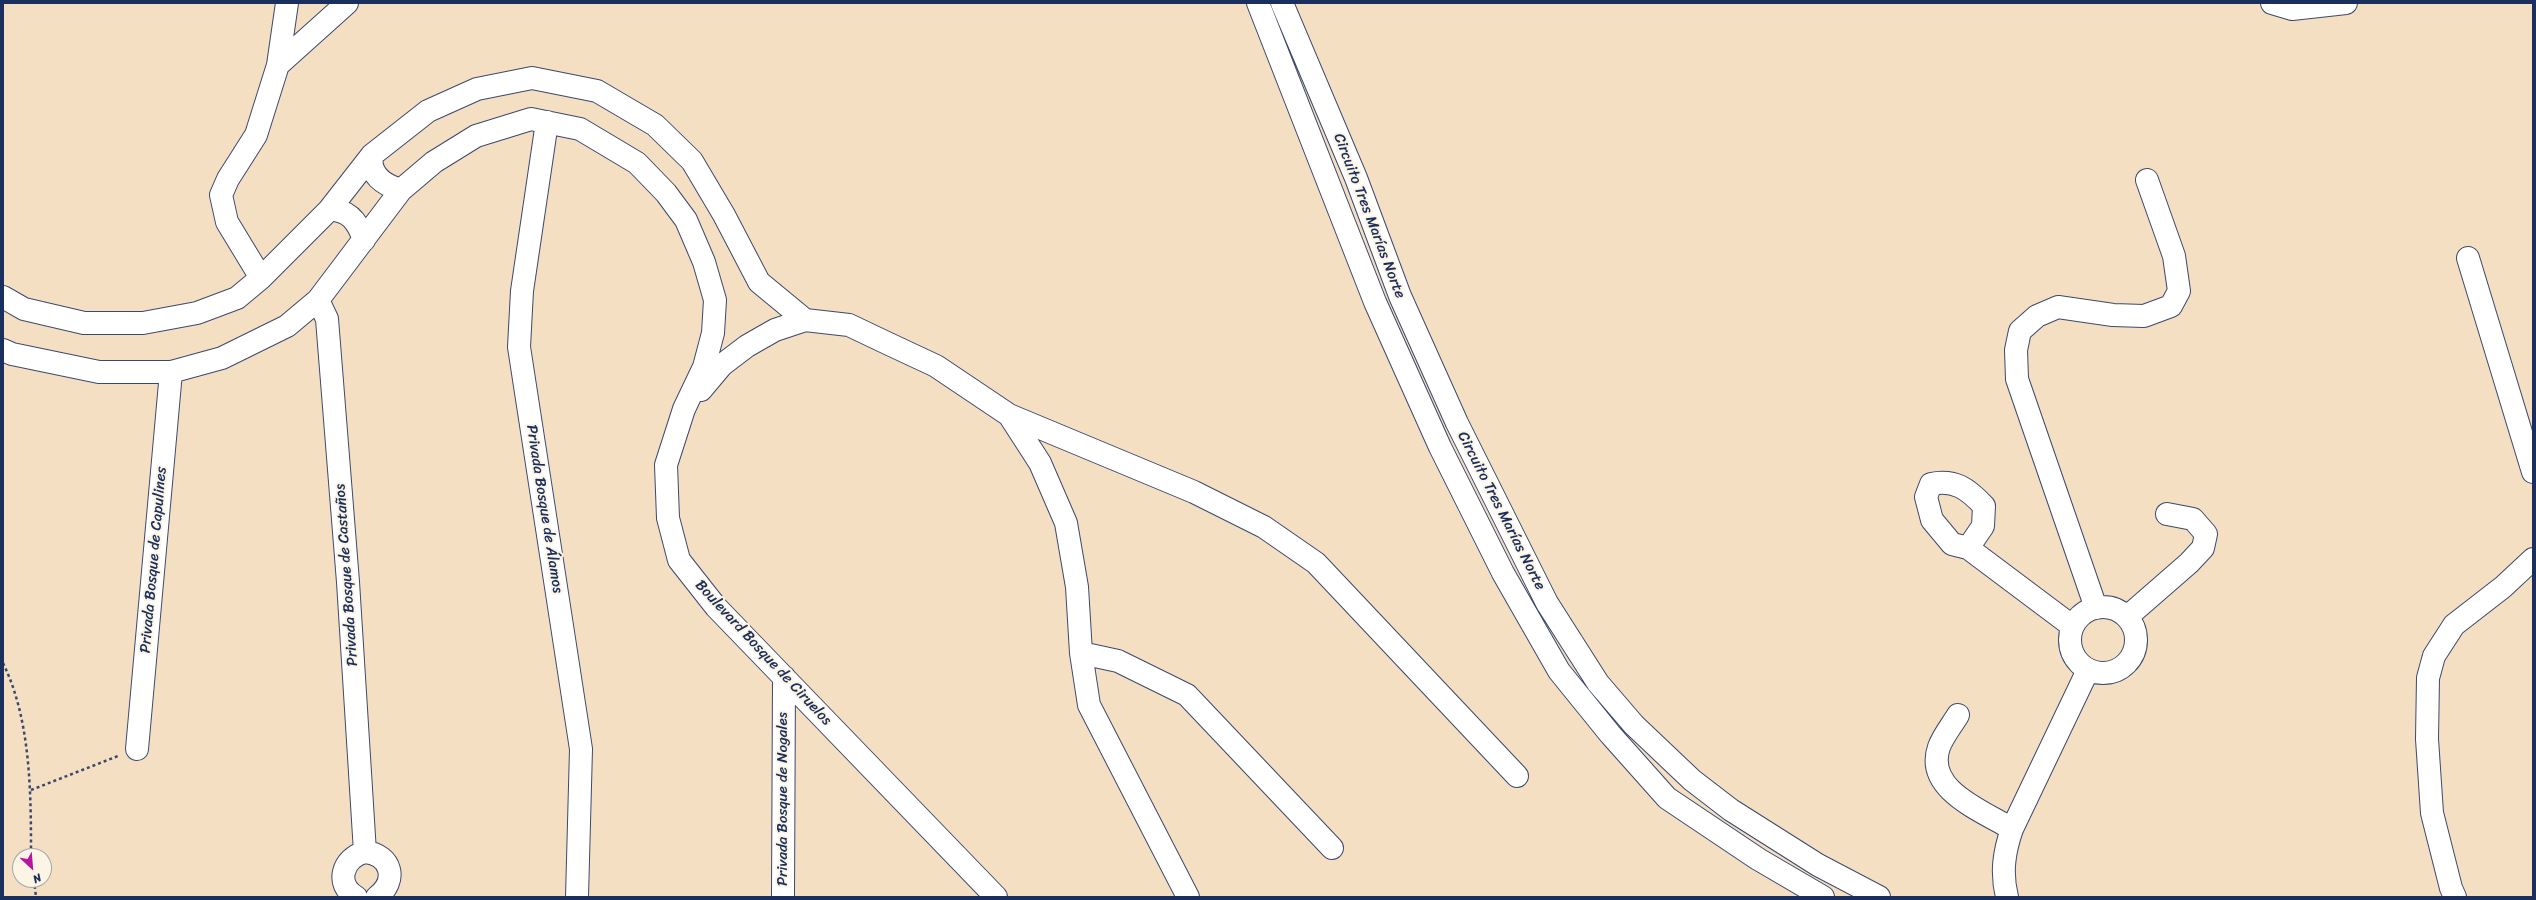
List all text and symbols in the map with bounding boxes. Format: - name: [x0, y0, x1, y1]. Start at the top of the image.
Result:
- street label: Circuito Tres Marías Norte: [1329, 131, 1409, 301]
- street label: Privada Bosque de Álamos: [522, 424, 566, 594]
- street label: Circuito Tres Marías Norte: [1453, 429, 1549, 593]
- street label: Privada Bosque de Capulines: [137, 466, 171, 654]
- street label: Privada Bosque de Castaños: [332, 483, 362, 667]
- street label: Boulevard Bosque de Ciruelos: [691, 577, 835, 729]
- street label: Privada Bosque de Nogales: [774, 712, 792, 886]
- north arrow: [12, 848, 52, 888]
- text: N: [29, 868, 45, 889]

